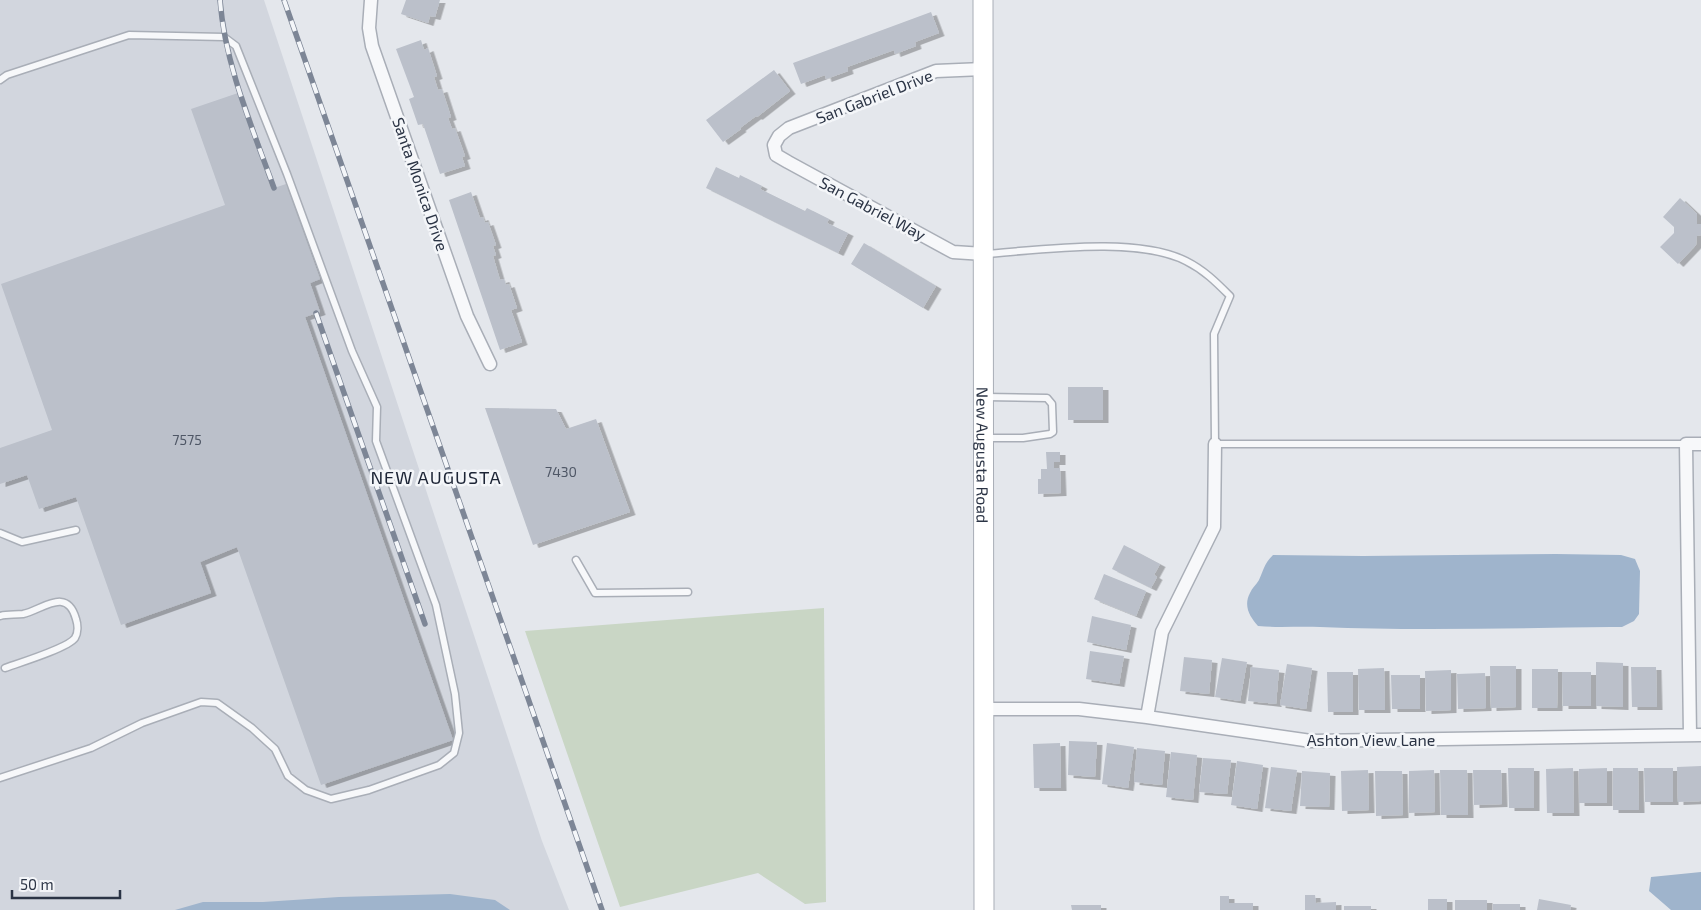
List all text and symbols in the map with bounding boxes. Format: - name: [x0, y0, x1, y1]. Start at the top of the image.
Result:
- street label: San Gabriel Drive: [813, 65, 935, 127]
- street label: Santa Monica Drive: [389, 115, 453, 253]
- street label: San Gabriel Way: [817, 172, 930, 244]
- street label: New Augusta Road: [974, 387, 993, 523]
- house number: 7575: [172, 431, 202, 448]
- house number: 7430: [545, 463, 577, 480]
- district label: NEW AUGUSTA: [370, 466, 502, 488]
- street label: Ashton View Lane: [1307, 730, 1435, 749]
- scale bar: [12, 868, 120, 900]
- text: 50 m: [20, 875, 54, 893]

